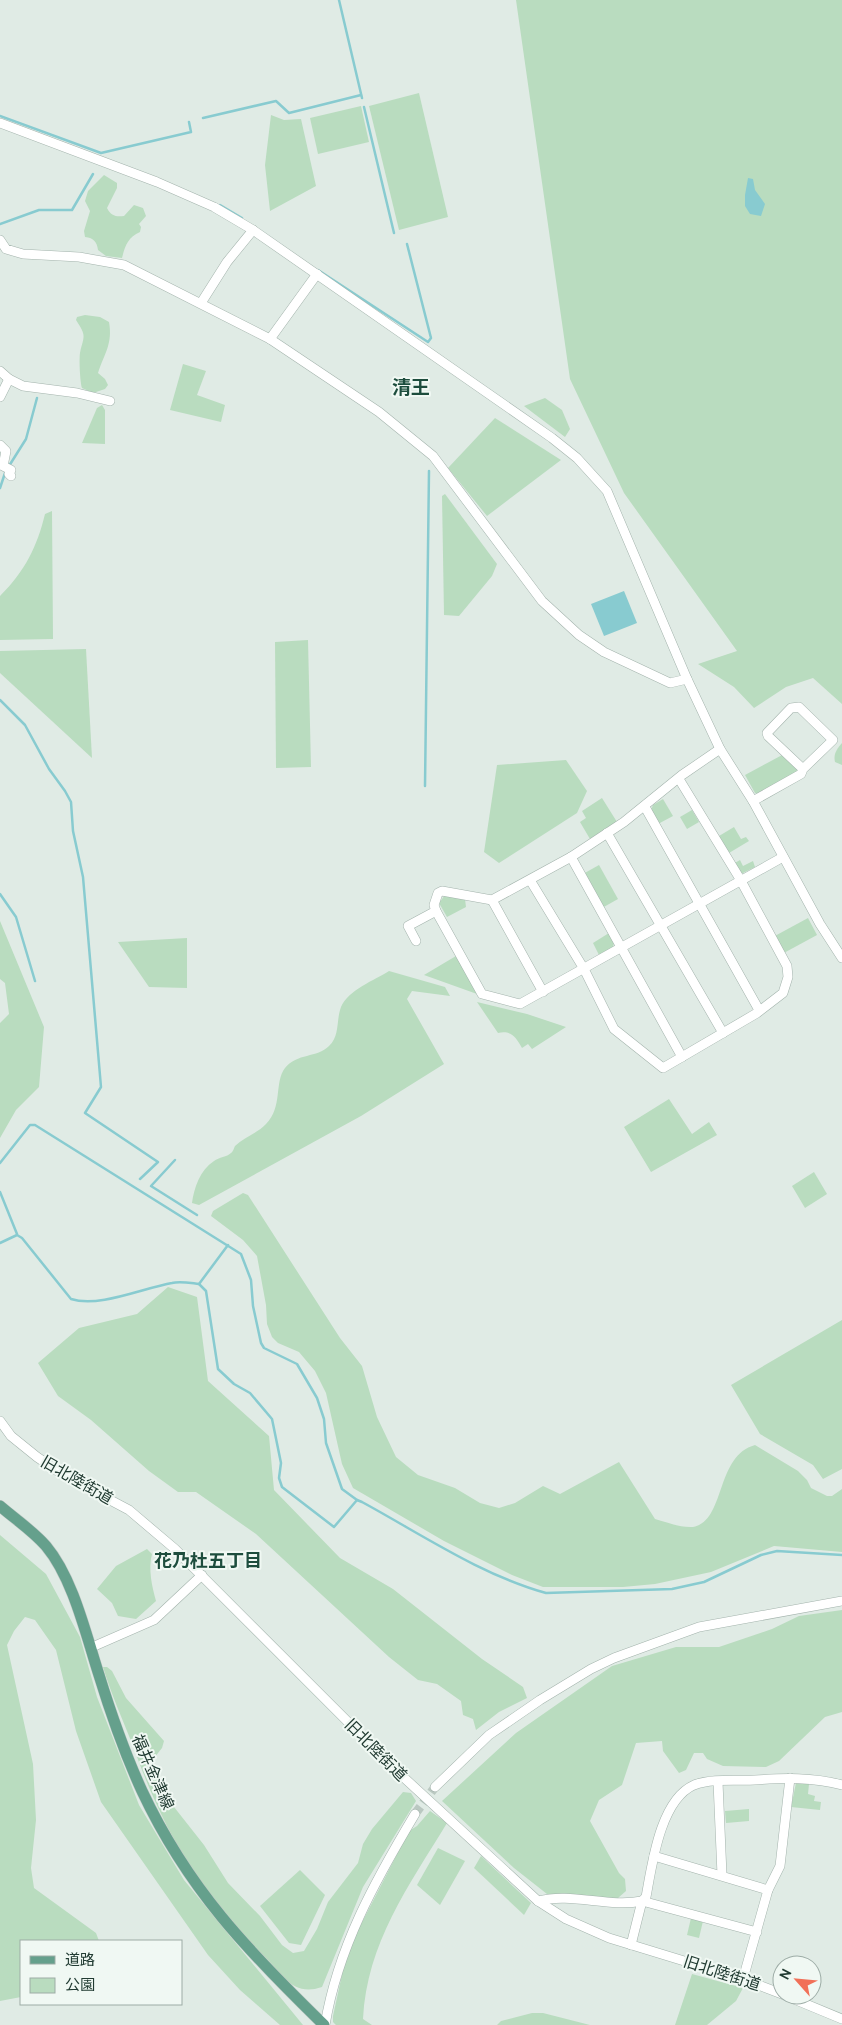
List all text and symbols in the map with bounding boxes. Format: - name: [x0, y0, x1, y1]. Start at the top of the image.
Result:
- district label: 清王: [392, 376, 430, 399]
- street label: 旧北陸街道: [38, 1452, 116, 1508]
- district label: 花乃杜五丁目: [154, 1550, 262, 1572]
- street label: 旧北陸街道: [341, 1715, 411, 1785]
- street label: 福井金津線: [128, 1732, 178, 1812]
- legend: [20, 1940, 182, 2005]
- text: 道路: [65, 1951, 95, 1969]
- street label: 旧北陸街道: [681, 1952, 763, 1994]
- north arrow: [772, 1955, 822, 2005]
- text: N: [775, 1966, 796, 1983]
- text: 公園: [65, 1976, 95, 1994]

